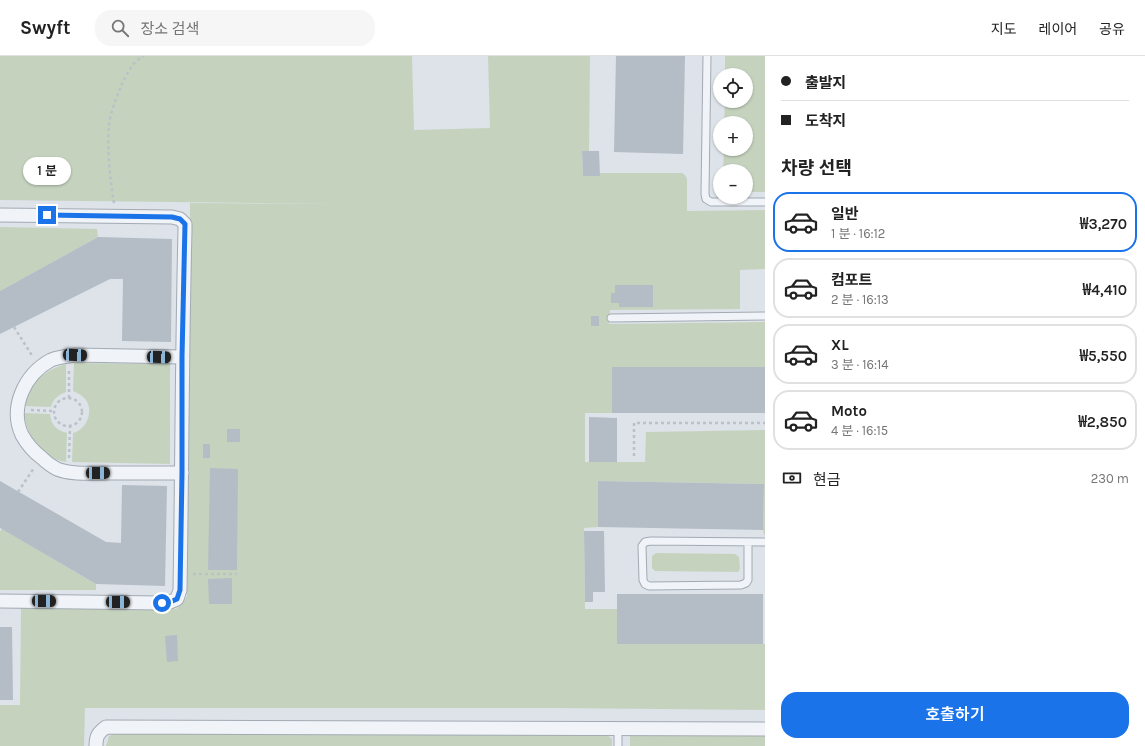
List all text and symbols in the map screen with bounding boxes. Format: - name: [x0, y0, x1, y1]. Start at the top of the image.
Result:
- search box: [95, 10, 375, 46]
- text: Swyft: [20, 17, 71, 39]
- icon: search: [109, 17, 131, 39]
- text: 장소 검색: [141, 20, 199, 38]
- text: 지도: [991, 21, 1017, 38]
- text: 레이어: [1039, 21, 1077, 38]
- text: 공유: [1099, 21, 1125, 38]
- map controls: [713, 68, 753, 204]
- button: locate: [713, 68, 753, 108]
- text: 출발지: [805, 74, 846, 92]
- text: 도착지: [805, 112, 846, 130]
- button: +: [713, 116, 753, 156]
- callout: 1 분: [23, 157, 71, 185]
- text: 차량 선택: [781, 157, 852, 179]
- text: 1 분: [37, 163, 57, 178]
- button: −: [713, 164, 753, 204]
- icon: car: [783, 204, 819, 240]
- text: 일반: [831, 205, 859, 223]
- route end: [38, 206, 56, 224]
- text: ₩3,270: [1080, 215, 1127, 233]
- text: 1 분 · 16:12: [831, 226, 885, 241]
- icon: car: [783, 270, 819, 306]
- text: 컴포트: [831, 271, 872, 289]
- text: ₩4,410: [1083, 281, 1127, 299]
- text: 2 분 · 16:13: [831, 292, 889, 307]
- icon: car: [783, 336, 819, 372]
- text: XL: [831, 336, 849, 354]
- text: ₩5,550: [1079, 347, 1127, 365]
- car: [63, 349, 87, 361]
- car: [147, 351, 171, 363]
- text: 3 분 · 16:14: [831, 357, 889, 372]
- icon: car: [783, 402, 819, 438]
- text: Moto: [831, 402, 867, 420]
- text: ₩2,850: [1078, 413, 1127, 431]
- text: 4 분 · 16:15: [831, 423, 888, 438]
- car: [86, 467, 110, 479]
- icon: cash: [781, 467, 803, 489]
- text: 현금: [813, 471, 841, 489]
- text: 230 m: [1091, 471, 1129, 486]
- route start: [153, 594, 171, 612]
- car: [32, 595, 56, 607]
- car: [106, 596, 130, 608]
- button: 호출하기: [781, 692, 1129, 738]

